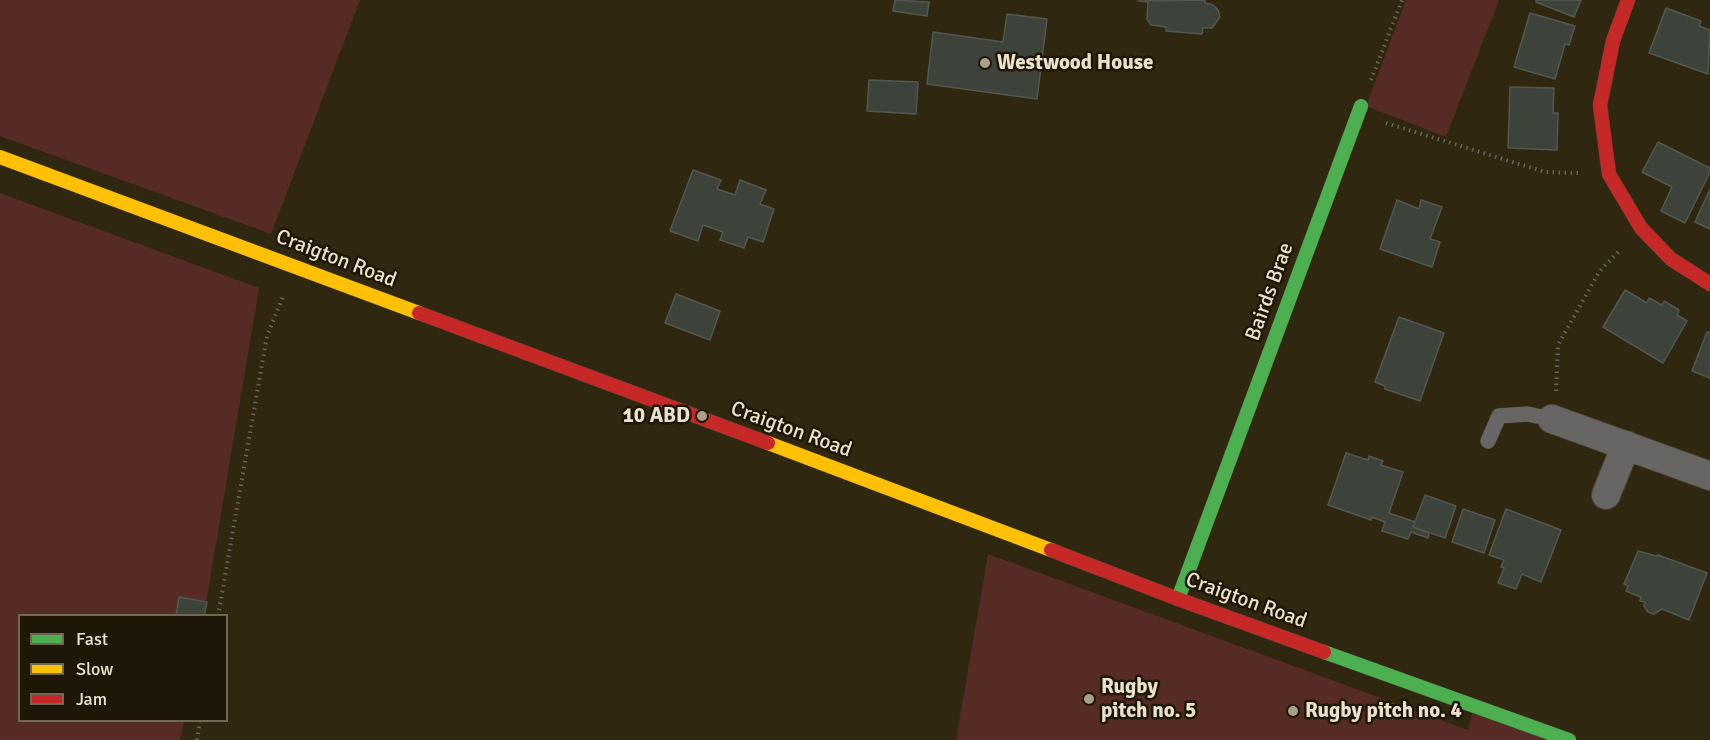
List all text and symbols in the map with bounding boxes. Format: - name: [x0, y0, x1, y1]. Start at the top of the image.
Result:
- place label: Westwood House: [997, 50, 1153, 76]
- marker: Westwood House: [978, 56, 992, 70]
- street label: Craigton Road: [272, 225, 400, 293]
- street label: Bairds Brae: [1241, 239, 1299, 345]
- street label: Craigton Road: [727, 396, 855, 464]
- place label: 10 ABD: [622, 403, 690, 429]
- marker: 10 ABD: [695, 409, 709, 423]
- street label: Craigton Road: [1182, 567, 1310, 635]
- legend: [18, 614, 228, 722]
- text: Fast: [76, 628, 108, 650]
- text: Slow: [76, 658, 113, 680]
- place label: Rugby pitch no. 5: [1101, 674, 1196, 724]
- text: Jam: [76, 688, 107, 710]
- marker: Rugby pitch no. 5: [1082, 692, 1096, 706]
- place label: Rugby pitch no. 4: [1305, 698, 1462, 724]
- marker: Rugby pitch no. 4: [1286, 704, 1300, 718]

